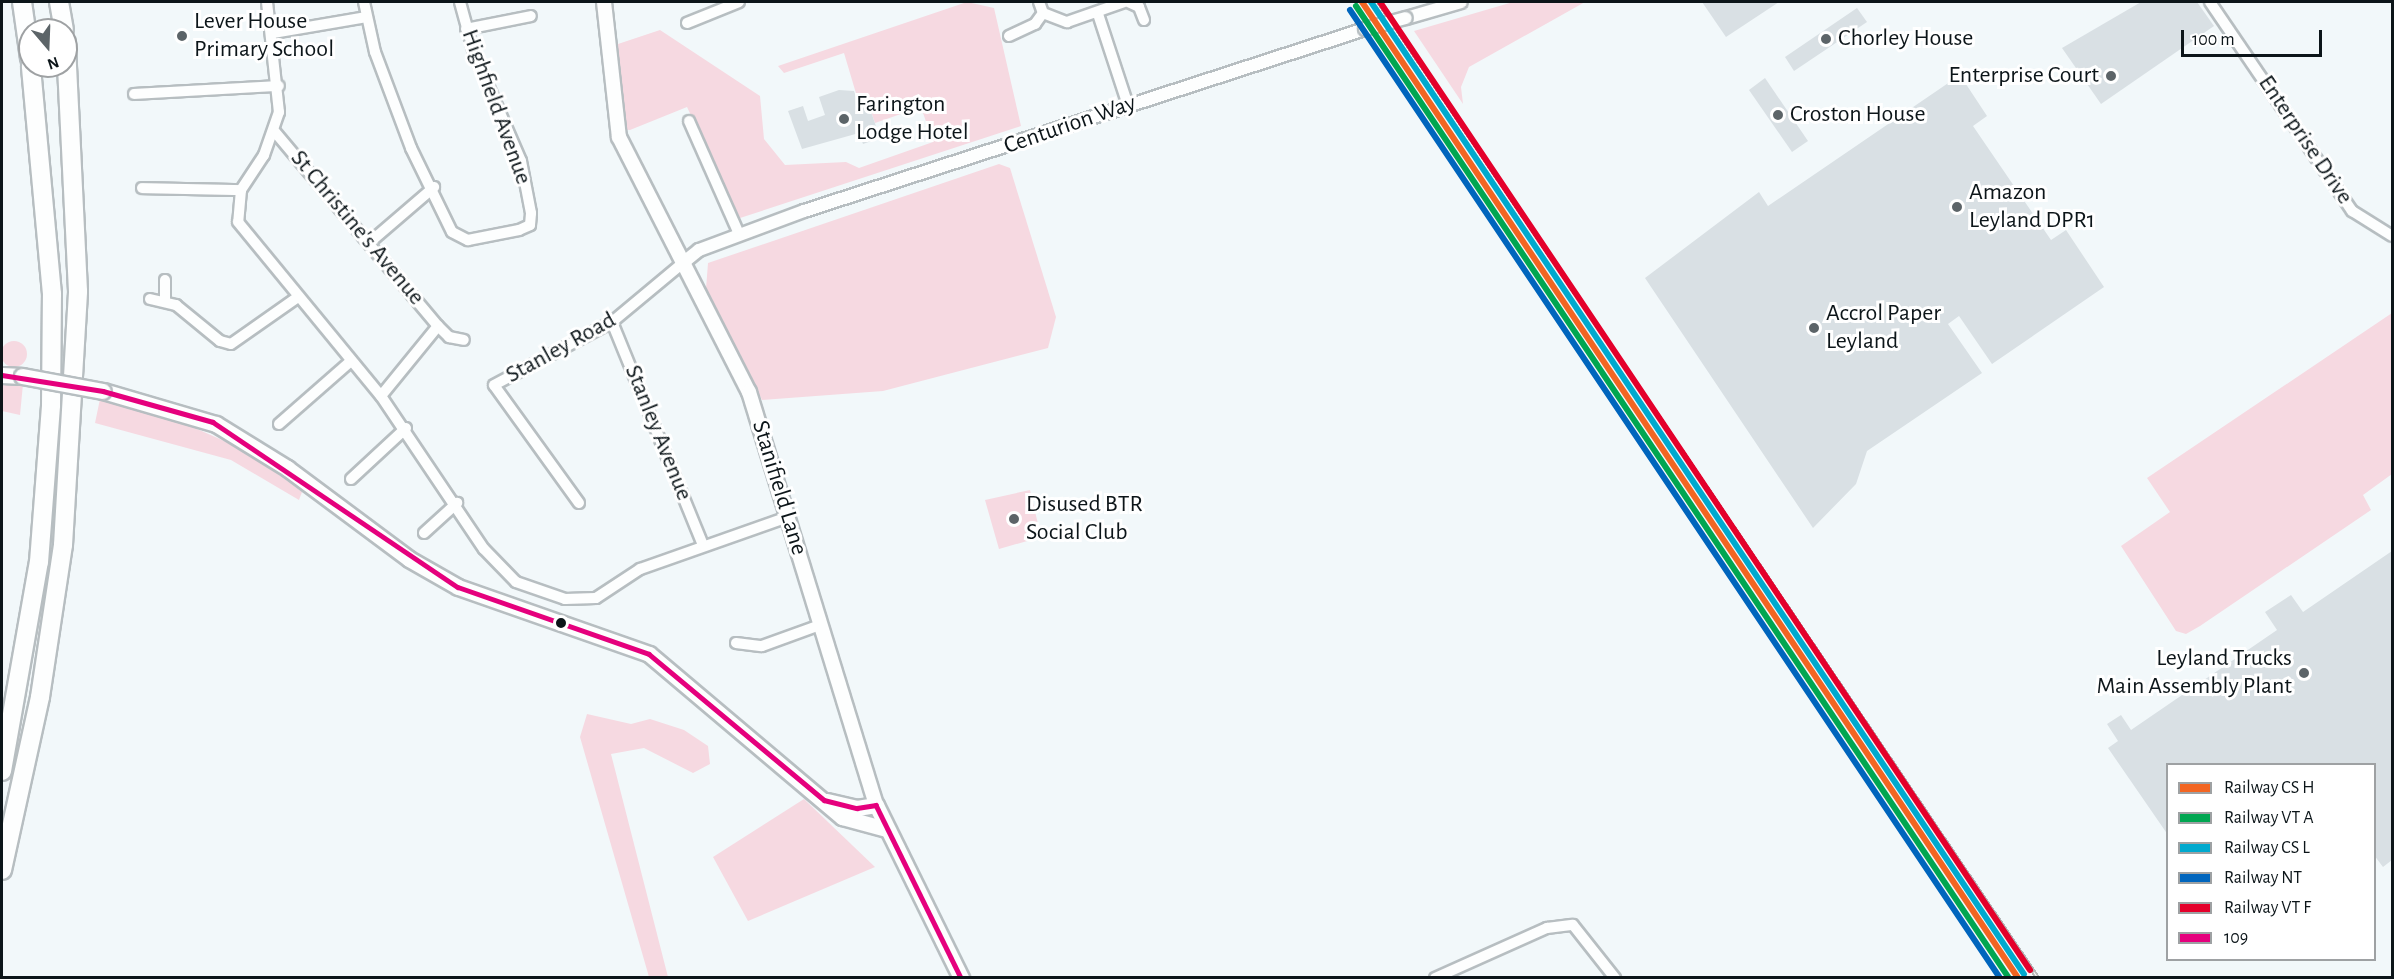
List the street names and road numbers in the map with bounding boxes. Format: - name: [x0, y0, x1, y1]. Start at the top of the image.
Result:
- street label: Highfield Avenue: [455, 26, 537, 188]
- street label: Enterprise Drive: [2251, 70, 2359, 210]
- street label: Centurion Way: [1000, 89, 1140, 161]
- street label: St Christine's Avenue: [284, 145, 430, 311]
- street label: Stanley Road: [501, 306, 621, 390]
- street label: Stanley Avenue: [618, 361, 698, 505]
- street label: Stanifield Lane: [745, 417, 813, 559]

